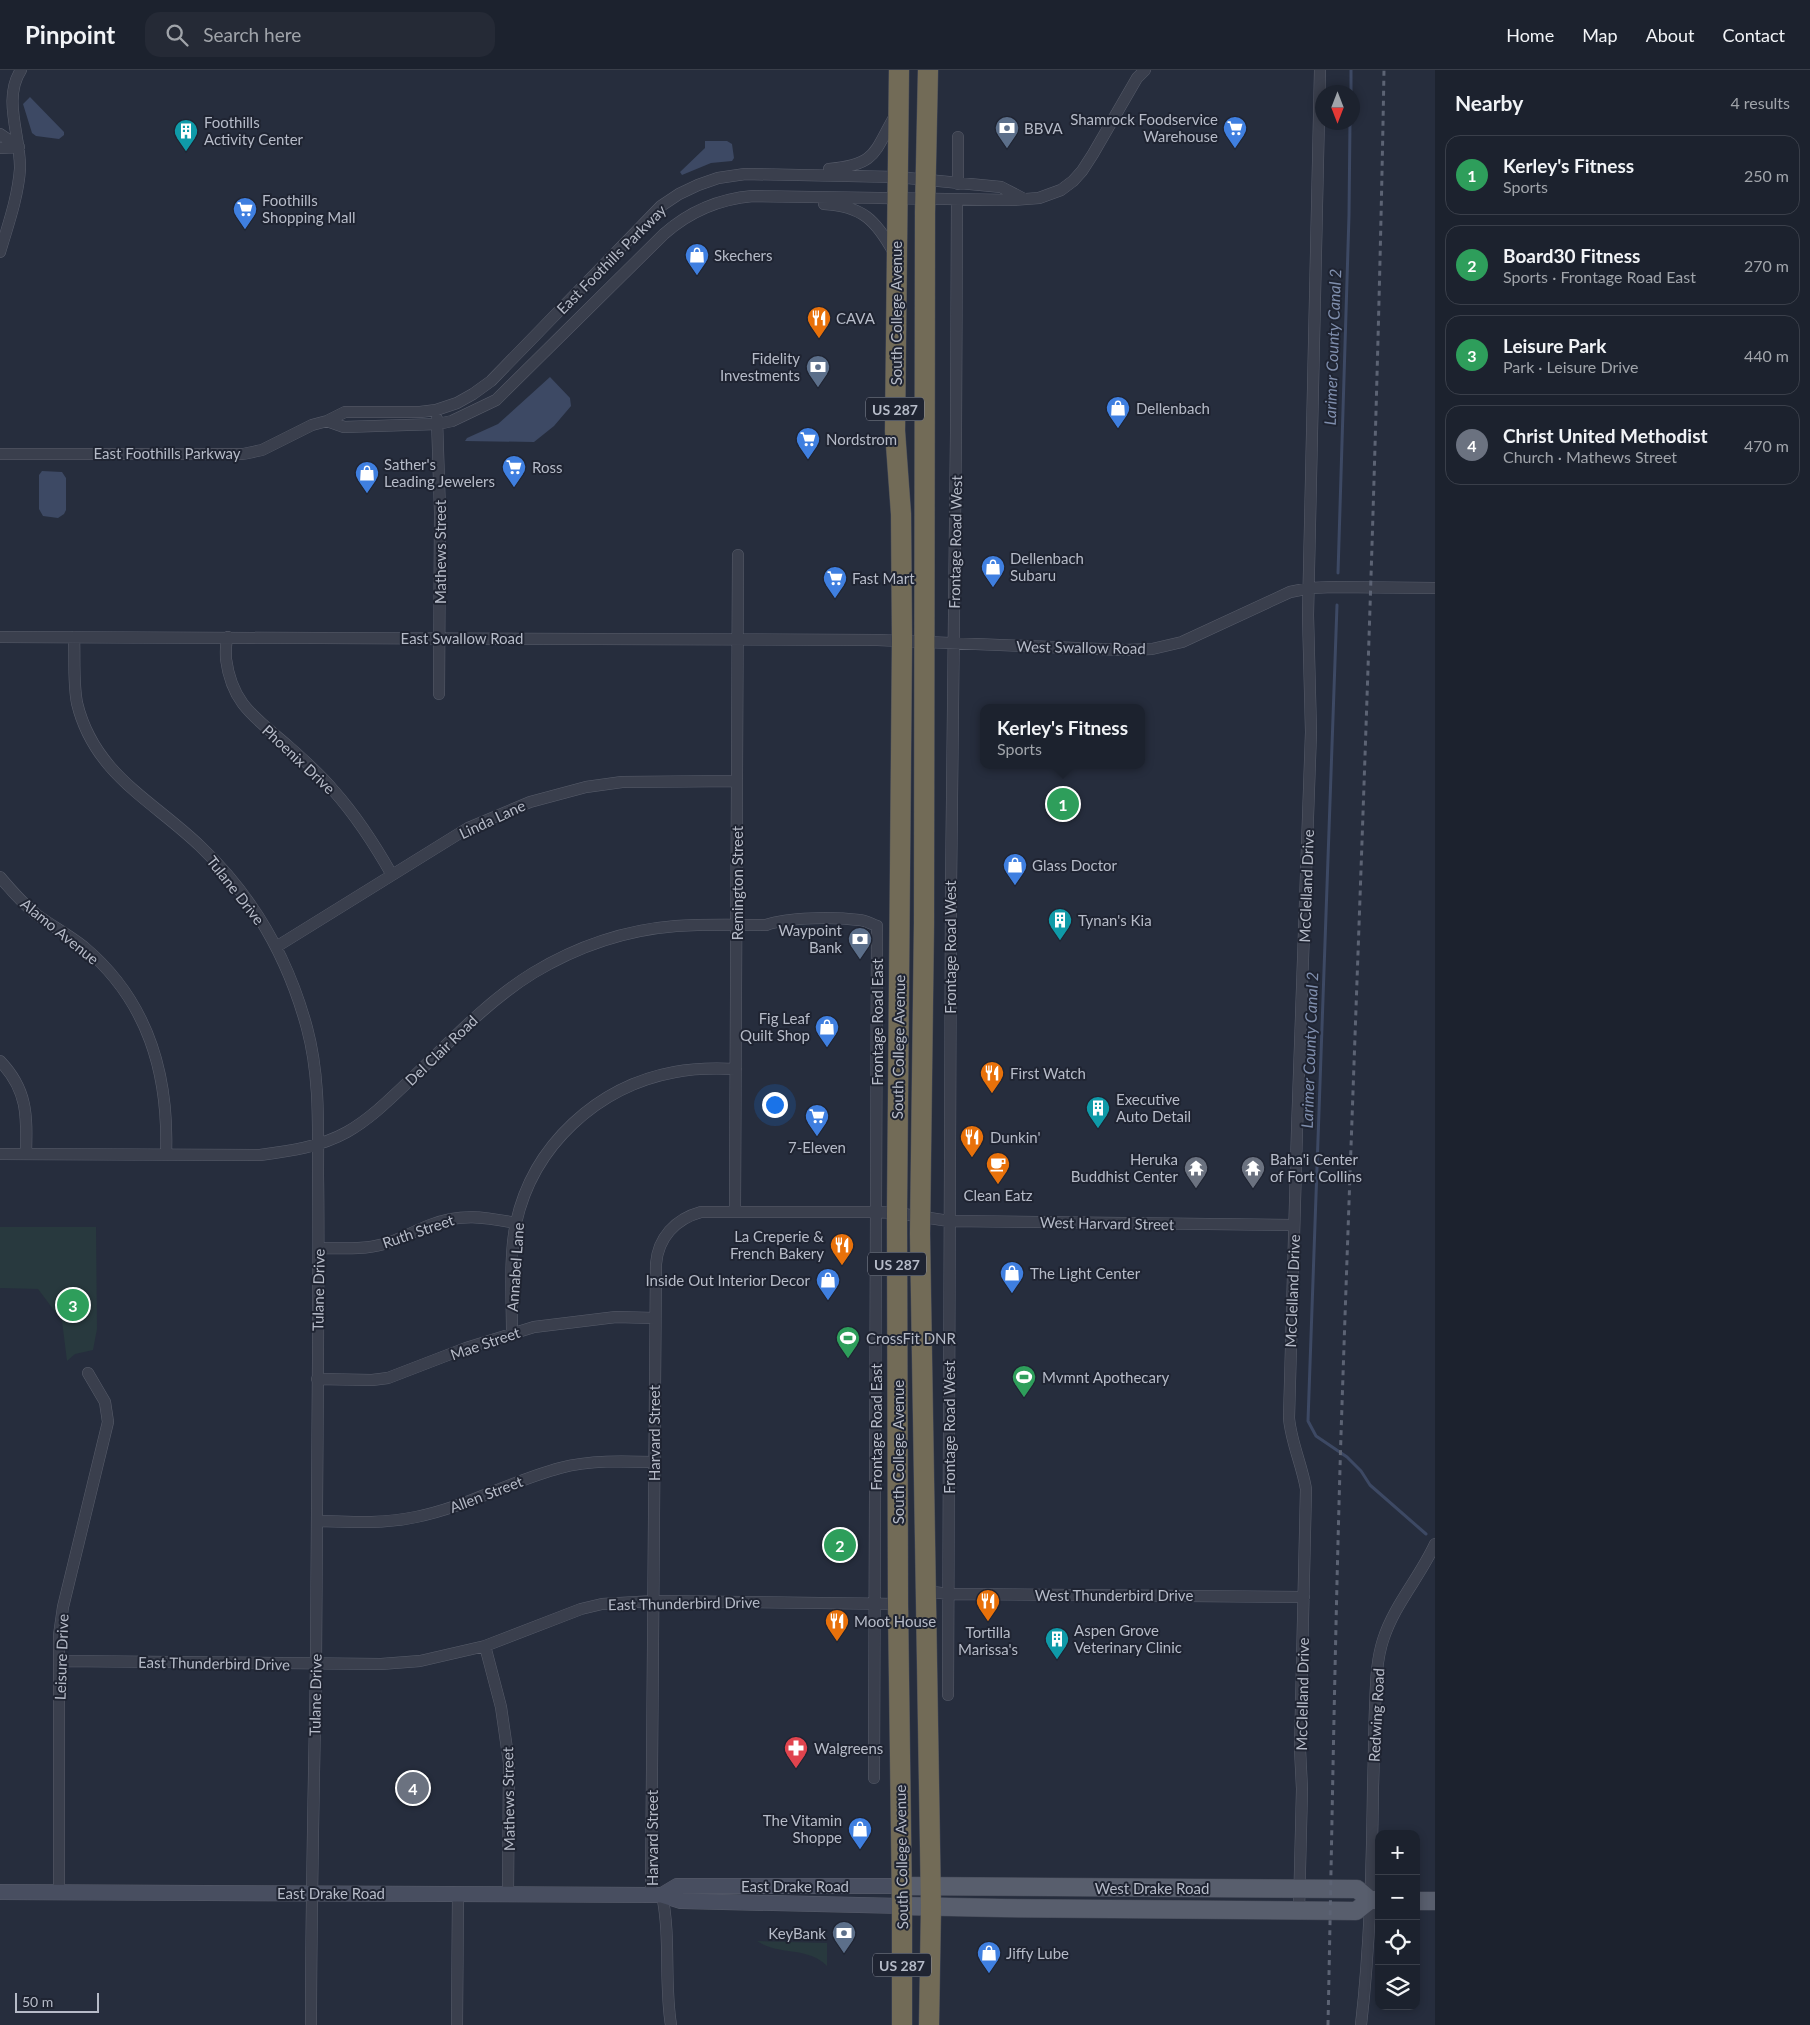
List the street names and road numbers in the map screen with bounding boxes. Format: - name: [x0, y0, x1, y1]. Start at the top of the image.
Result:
- street label: East Foothills Parkway: [553, 200, 670, 317]
- street label: South College Avenue: [887, 241, 905, 385]
- road number: US 287: [866, 398, 924, 420]
- street label: East Foothills Parkway: [93, 444, 241, 462]
- street label: Frontage Road West: [945, 475, 965, 609]
- street label: Mathews Street: [431, 499, 449, 604]
- street label: East Swallow Road: [401, 629, 523, 647]
- street label: West Swallow Road: [1016, 637, 1146, 657]
- street label: Phoenix Drive: [259, 721, 339, 797]
- street label: Linda Lane: [456, 796, 528, 842]
- street label: Remington Street: [728, 825, 746, 940]
- street label: McClelland Drive: [1295, 829, 1317, 943]
- street label: Tulane Drive: [203, 852, 269, 928]
- street label: Frontage Road West: [941, 880, 959, 1014]
- street label: Alamo Avenue: [17, 894, 103, 968]
- street label: Frontage Road East: [868, 958, 886, 1086]
- street label: South College Avenue: [888, 975, 908, 1119]
- street label: Del Clair Road: [401, 1011, 481, 1089]
- street label: Ruth Street: [380, 1210, 457, 1252]
- street label: West Harvard Street: [1040, 1213, 1175, 1233]
- street label: Annabel Lane: [503, 1222, 527, 1312]
- street label: McClelland Drive: [1281, 1234, 1303, 1348]
- street label: Tulane Drive: [308, 1249, 328, 1331]
- road number: US 287: [868, 1252, 926, 1276]
- street label: Mae Street: [448, 1323, 523, 1363]
- street label: Frontage Road West: [940, 1360, 958, 1494]
- street label: Frontage Road East: [867, 1363, 885, 1491]
- street label: South College Avenue: [889, 1380, 907, 1524]
- street label: Harvard Street: [645, 1384, 663, 1481]
- street label: Allen Street: [447, 1472, 526, 1516]
- street label: West Thunderbird Drive: [1035, 1586, 1193, 1604]
- street label: East Thunderbird Drive: [608, 1593, 760, 1613]
- street label: Leisure Drive: [51, 1614, 72, 1700]
- street label: McClelland Drive: [1292, 1637, 1312, 1751]
- street label: East Thunderbird Drive: [138, 1653, 290, 1673]
- street label: Tulane Drive: [305, 1654, 325, 1736]
- street label: Redwing Road: [1365, 1668, 1387, 1762]
- street label: Mathews Street: [498, 1746, 518, 1851]
- street label: South College Avenue: [891, 1785, 911, 1929]
- street label: Harvard Street: [643, 1789, 661, 1886]
- street label: East Drake Road: [741, 1877, 849, 1895]
- street label: West Drake Road: [1095, 1879, 1209, 1897]
- street label: East Drake Road: [277, 1884, 385, 1902]
- road number: US 287: [873, 1954, 931, 1976]

